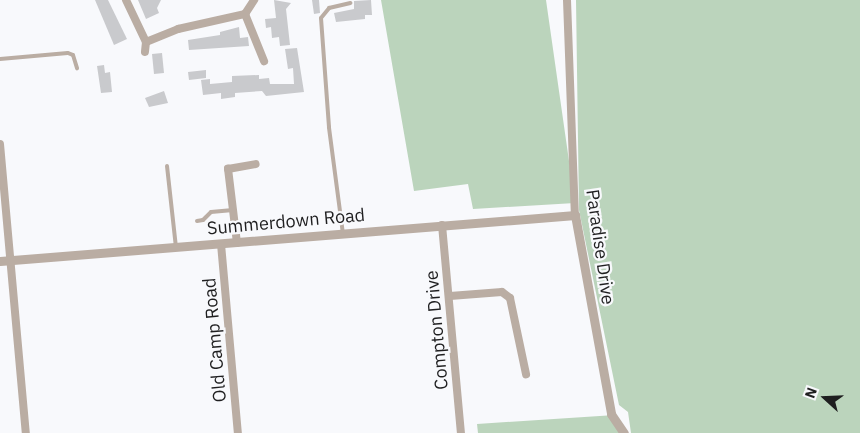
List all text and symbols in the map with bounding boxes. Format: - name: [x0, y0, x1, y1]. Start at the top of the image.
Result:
- street label: Paradise Drive: [581, 188, 619, 306]
- street label: Summerdown Road: [206, 204, 366, 240]
- street label: Compton Drive: [421, 269, 453, 391]
- street label: Old Camp Road: [199, 277, 231, 403]
- north arrow: [800, 373, 850, 423]
- text: N: [801, 385, 821, 401]

